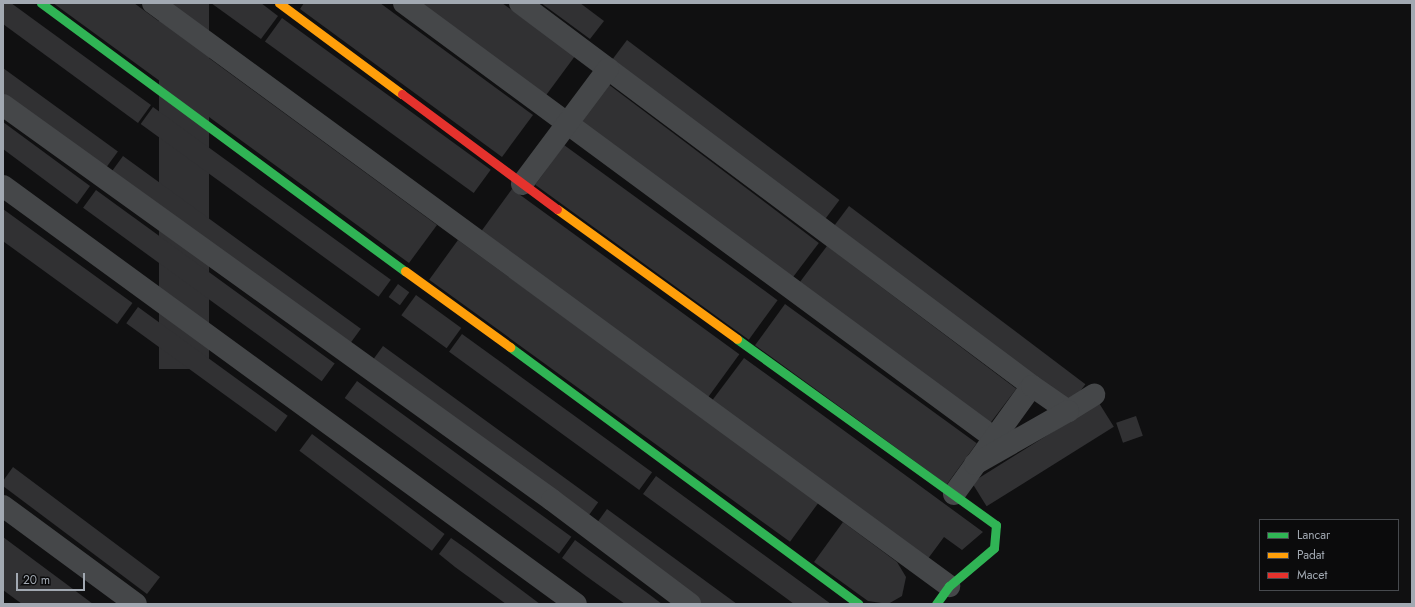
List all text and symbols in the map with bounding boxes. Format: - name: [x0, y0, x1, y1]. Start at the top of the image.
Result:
- legend: [1259, 519, 1399, 591]
- text: Lancar: [1297, 526, 1330, 544]
- text: Padat: [1297, 546, 1324, 564]
- scale bar: [18, 565, 87, 591]
- text: Macet: [1297, 566, 1327, 584]
- text: 20 m: [23, 571, 50, 589]

